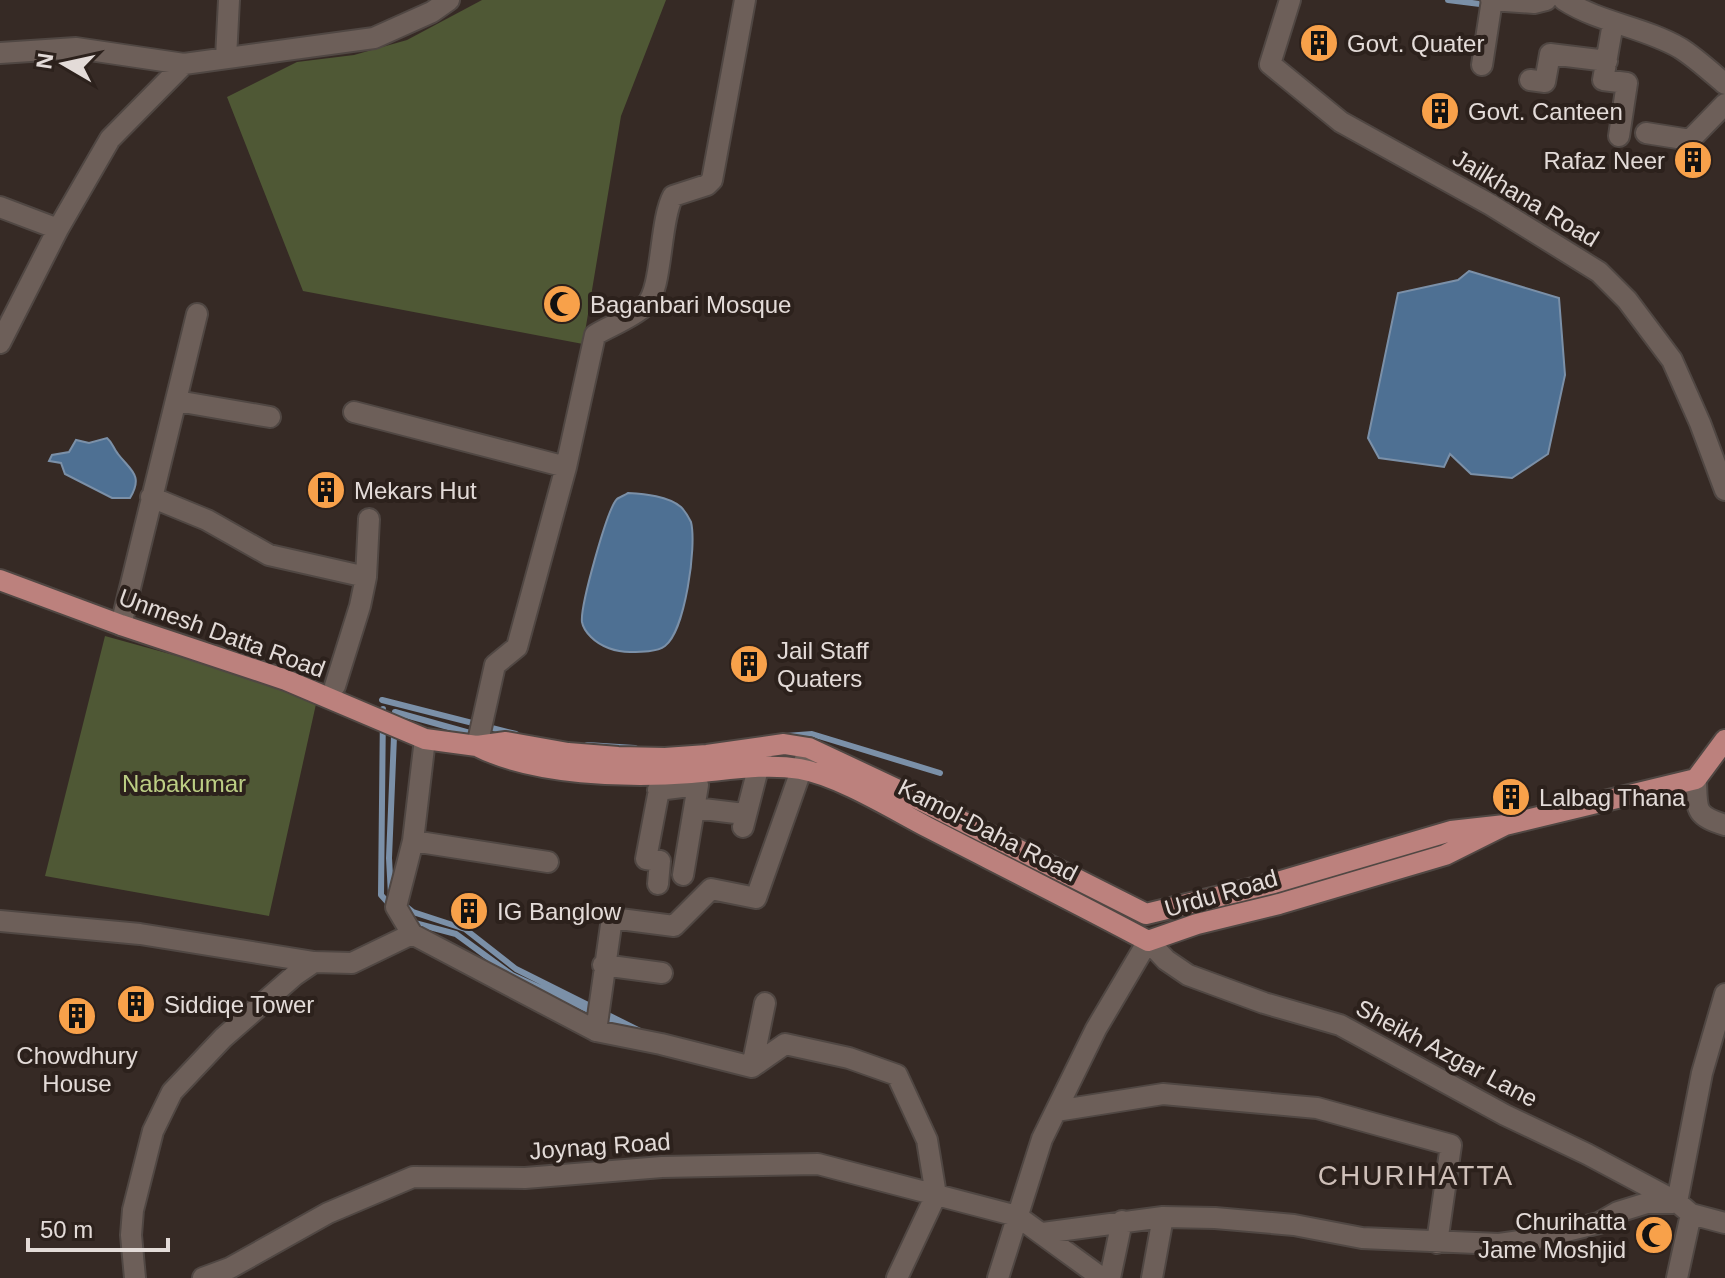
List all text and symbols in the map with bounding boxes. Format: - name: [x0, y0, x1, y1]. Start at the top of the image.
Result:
- building icon: Govt. Quater: [1298, 22, 1340, 64]
- north arrow: [24, 24, 104, 104]
- place label: Govt. Quater: [1347, 30, 1484, 57]
- text: N: [31, 51, 58, 71]
- building icon: Govt. Canteen: [1419, 90, 1461, 132]
- place label: Govt. Canteen: [1468, 98, 1623, 125]
- building icon: Rafaz Neer: [1672, 139, 1714, 181]
- street label: Jailkhana Road: [1448, 144, 1604, 252]
- place label: Rafaz Neer: [1544, 147, 1665, 174]
- mosque icon: Baganbari Mosque: [541, 283, 583, 325]
- place label: Baganbari Mosque: [590, 291, 791, 318]
- building icon: Mekars Hut: [305, 469, 347, 511]
- place label: Mekars Hut: [354, 477, 477, 504]
- street label: Unmesh Datta Road: [115, 583, 329, 683]
- place label: Jail Staff Quaters: [777, 637, 869, 692]
- building icon: Jail Staff Quaters: [728, 643, 770, 685]
- park label: Nabakumar: [122, 770, 246, 797]
- street label: Kamol-Daha Road: [894, 773, 1082, 887]
- building icon: Lalbag Thana: [1490, 776, 1532, 818]
- place label: Lalbag Thana: [1539, 784, 1686, 811]
- street label: Urdu Road: [1161, 864, 1281, 922]
- building icon: IG Banglow: [448, 890, 490, 932]
- place label: IG Banglow: [497, 898, 622, 925]
- building icon: Siddiqe Tower: [115, 983, 157, 1025]
- place label: Siddiqe Tower: [164, 991, 314, 1018]
- street label: Sheikh Azgar Lane: [1352, 994, 1542, 1112]
- building icon: Chowdhury House: [56, 995, 98, 1037]
- place label: Chowdhury House: [16, 1042, 138, 1097]
- street label: Joynag Road: [529, 1128, 671, 1164]
- district label: CHURIHATTA: [1318, 1160, 1514, 1191]
- scale bar: [28, 1202, 168, 1252]
- place label: Churihatta Jame Moshjid: [1478, 1208, 1627, 1263]
- mosque icon: Churihatta Jame Moshjid: [1633, 1214, 1675, 1256]
- text: 50 m: [40, 1216, 93, 1243]

